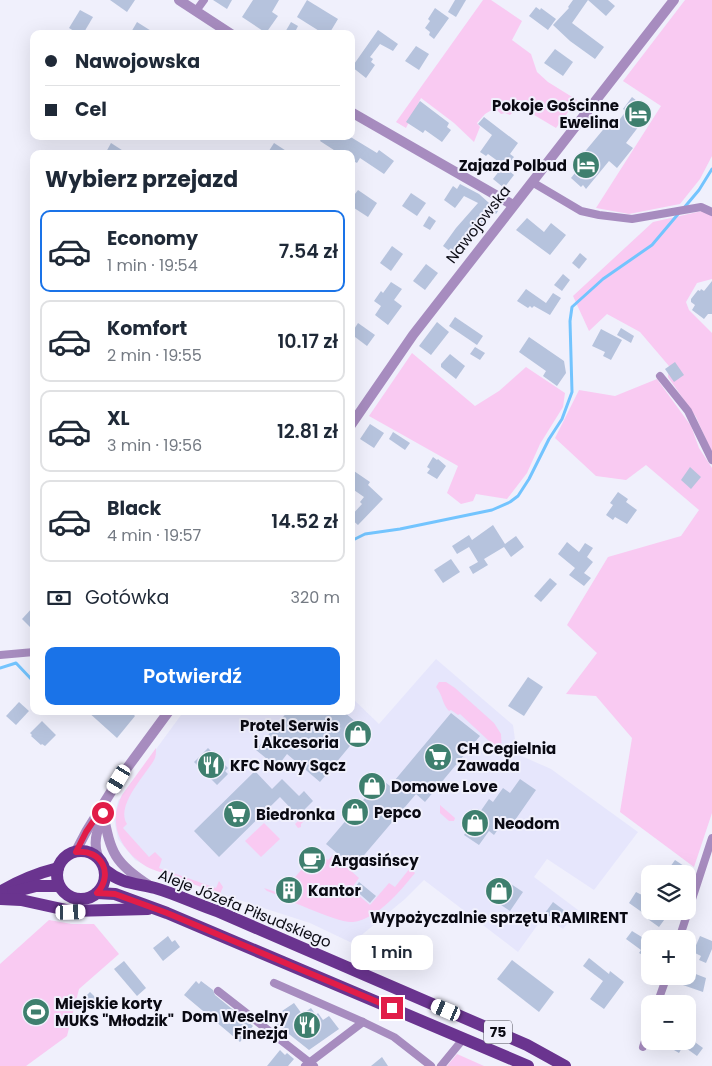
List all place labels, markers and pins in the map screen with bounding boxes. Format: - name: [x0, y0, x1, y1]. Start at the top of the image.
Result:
- place label: Pokoje Gościnne Ewelina: [492, 95, 619, 133]
- hotel icon: Pokoje Gościnne Ewelina: [623, 99, 653, 129]
- hotel icon: Zajazd Polbud: [571, 150, 601, 180]
- place label: Zajazd Polbud: [459, 155, 567, 176]
- place label: Protel Serwis i Akcesoria: [240, 715, 339, 753]
- shop icon: Protel Serwis i Akcesoria: [343, 719, 373, 749]
- place label: CH Cegielnia Zawada: [457, 738, 556, 776]
- supermarket icon: CH Cegielnia Zawada: [423, 742, 453, 772]
- restaurant icon: KFC Nowy Sącz: [196, 750, 226, 780]
- place label: KFC Nowy Sącz: [230, 755, 346, 776]
- shop icon: Domowe Love: [357, 771, 387, 801]
- place label: Domowe Love: [391, 776, 498, 797]
- shop icon: Pepco: [340, 797, 370, 827]
- supermarket icon: Biedronka: [222, 799, 252, 829]
- place label: Pepco: [374, 802, 422, 823]
- place label: Biedronka: [256, 804, 335, 825]
- shop icon: Neodom: [460, 808, 490, 838]
- place label: Neodom: [494, 813, 560, 834]
- cafe icon: Argasińscy: [297, 845, 327, 875]
- place label: Argasińscy: [331, 850, 419, 871]
- building icon: Kantor: [274, 875, 304, 905]
- shop icon: Wypożyczalnie sprzętu RAMIRENT: [484, 876, 514, 906]
- place label: Kantor: [308, 880, 361, 901]
- place label: Wypożyczalnie sprzętu RAMIRENT: [370, 907, 628, 928]
- place label: Miejskie korty MUKS "Młodzik": [55, 993, 174, 1031]
- sports icon: Miejskie korty MUKS "Młodzik": [21, 997, 51, 1027]
- place label: Dom Weselny Finezja: [182, 1006, 289, 1044]
- restaurant icon: Dom Weselny Finezja: [292, 1010, 322, 1040]

